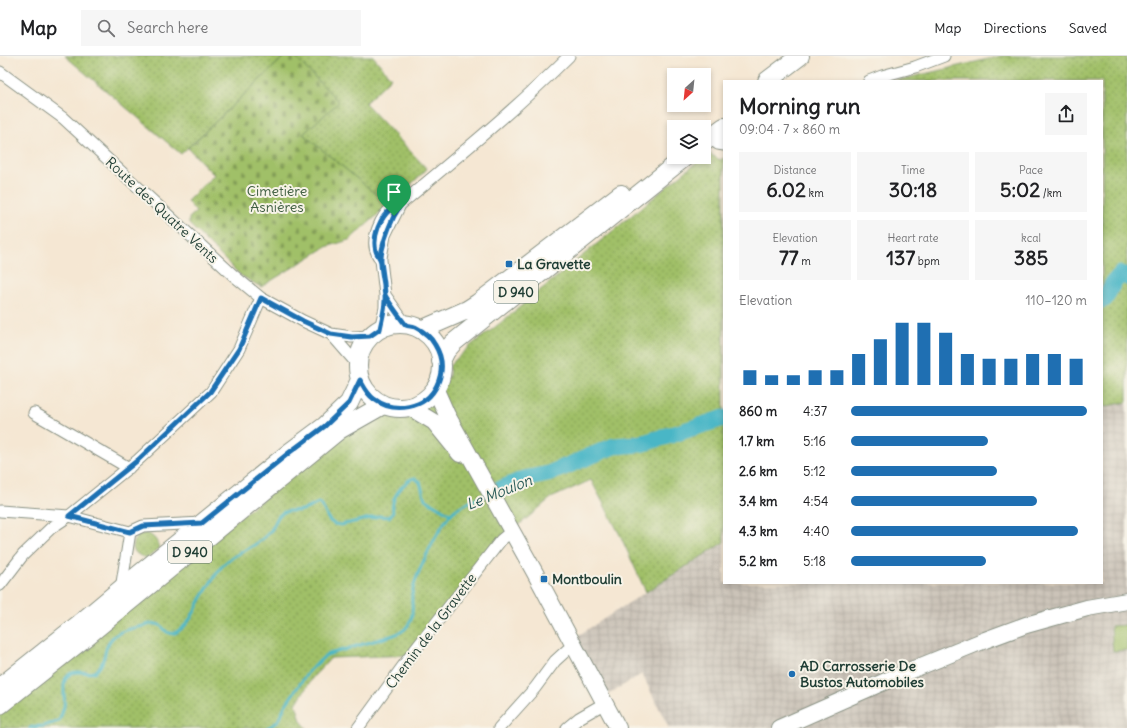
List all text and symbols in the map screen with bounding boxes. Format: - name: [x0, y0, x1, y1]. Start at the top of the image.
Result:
- search box: [81, 10, 361, 46]
- text: Map: [20, 16, 57, 40]
- icon: search: [95, 17, 117, 39]
- text: Search here: [127, 18, 208, 37]
- text: Map: [934, 19, 961, 37]
- text: Directions: [983, 19, 1047, 37]
- text: Saved: [1069, 19, 1107, 37]
- north arrow: [667, 68, 711, 112]
- map controls: [667, 68, 711, 164]
- text: Morning run: [739, 92, 861, 120]
- button: share: [1045, 93, 1087, 135]
- button: layers: [667, 120, 711, 164]
- text: 09:04 · 7 × 860 m: [739, 121, 840, 138]
- street label: Route des Quatre Vents: [102, 153, 222, 267]
- text: Distance: [774, 163, 816, 177]
- text: Time: [901, 163, 925, 177]
- text: Pace: [1019, 163, 1043, 177]
- pin: [377, 175, 411, 216]
- text: 6.02: [766, 177, 806, 202]
- text: 30:18: [889, 177, 937, 202]
- text: 5:02: [1000, 177, 1040, 202]
- icon: arrive: [383, 181, 405, 203]
- park label: Cimetière Asnières: [247, 182, 307, 216]
- text: km: [806, 186, 824, 200]
- text: /km: [1040, 186, 1062, 200]
- text: Elevation: [772, 231, 818, 245]
- text: Heart rate: [887, 231, 939, 245]
- text: kcal: [1021, 231, 1041, 245]
- text: 77: [779, 245, 799, 270]
- text: 137: [886, 245, 915, 270]
- text: 385: [1014, 245, 1048, 270]
- text: m: [799, 254, 811, 268]
- text: bpm: [915, 254, 940, 268]
- place label: La Gravette: [517, 255, 591, 273]
- marker: La Gravette: [504, 259, 514, 269]
- road number: D 940: [494, 281, 538, 303]
- text: Elevation: [739, 292, 792, 309]
- text: 110–120 m: [1025, 292, 1087, 309]
- text: 860 m: [739, 403, 777, 420]
- text: 4:37: [803, 403, 827, 420]
- text: 1.7 km: [739, 433, 774, 450]
- text: 5:16: [803, 433, 826, 450]
- text: 2.6 km: [739, 463, 777, 480]
- text: 5:12: [803, 463, 826, 480]
- water label: Le Moulon: [463, 470, 535, 514]
- text: 3.4 km: [739, 493, 777, 510]
- text: 4:54: [803, 493, 828, 510]
- text: 4.3 km: [739, 523, 778, 540]
- text: 4:40: [803, 523, 830, 540]
- road number: D 940: [168, 541, 212, 563]
- text: 5.2 km: [739, 553, 777, 570]
- text: 5:18: [803, 553, 826, 570]
- street label: Chemin de la Gravette: [382, 570, 480, 692]
- place label: Montboulin: [552, 570, 622, 588]
- marker: Montboulin: [539, 574, 549, 584]
- place label: AD Carrosserie De Bustos Automobiles: [800, 657, 924, 691]
- marker: AD Carrosserie De Bustos Automobiles: [787, 669, 797, 679]

